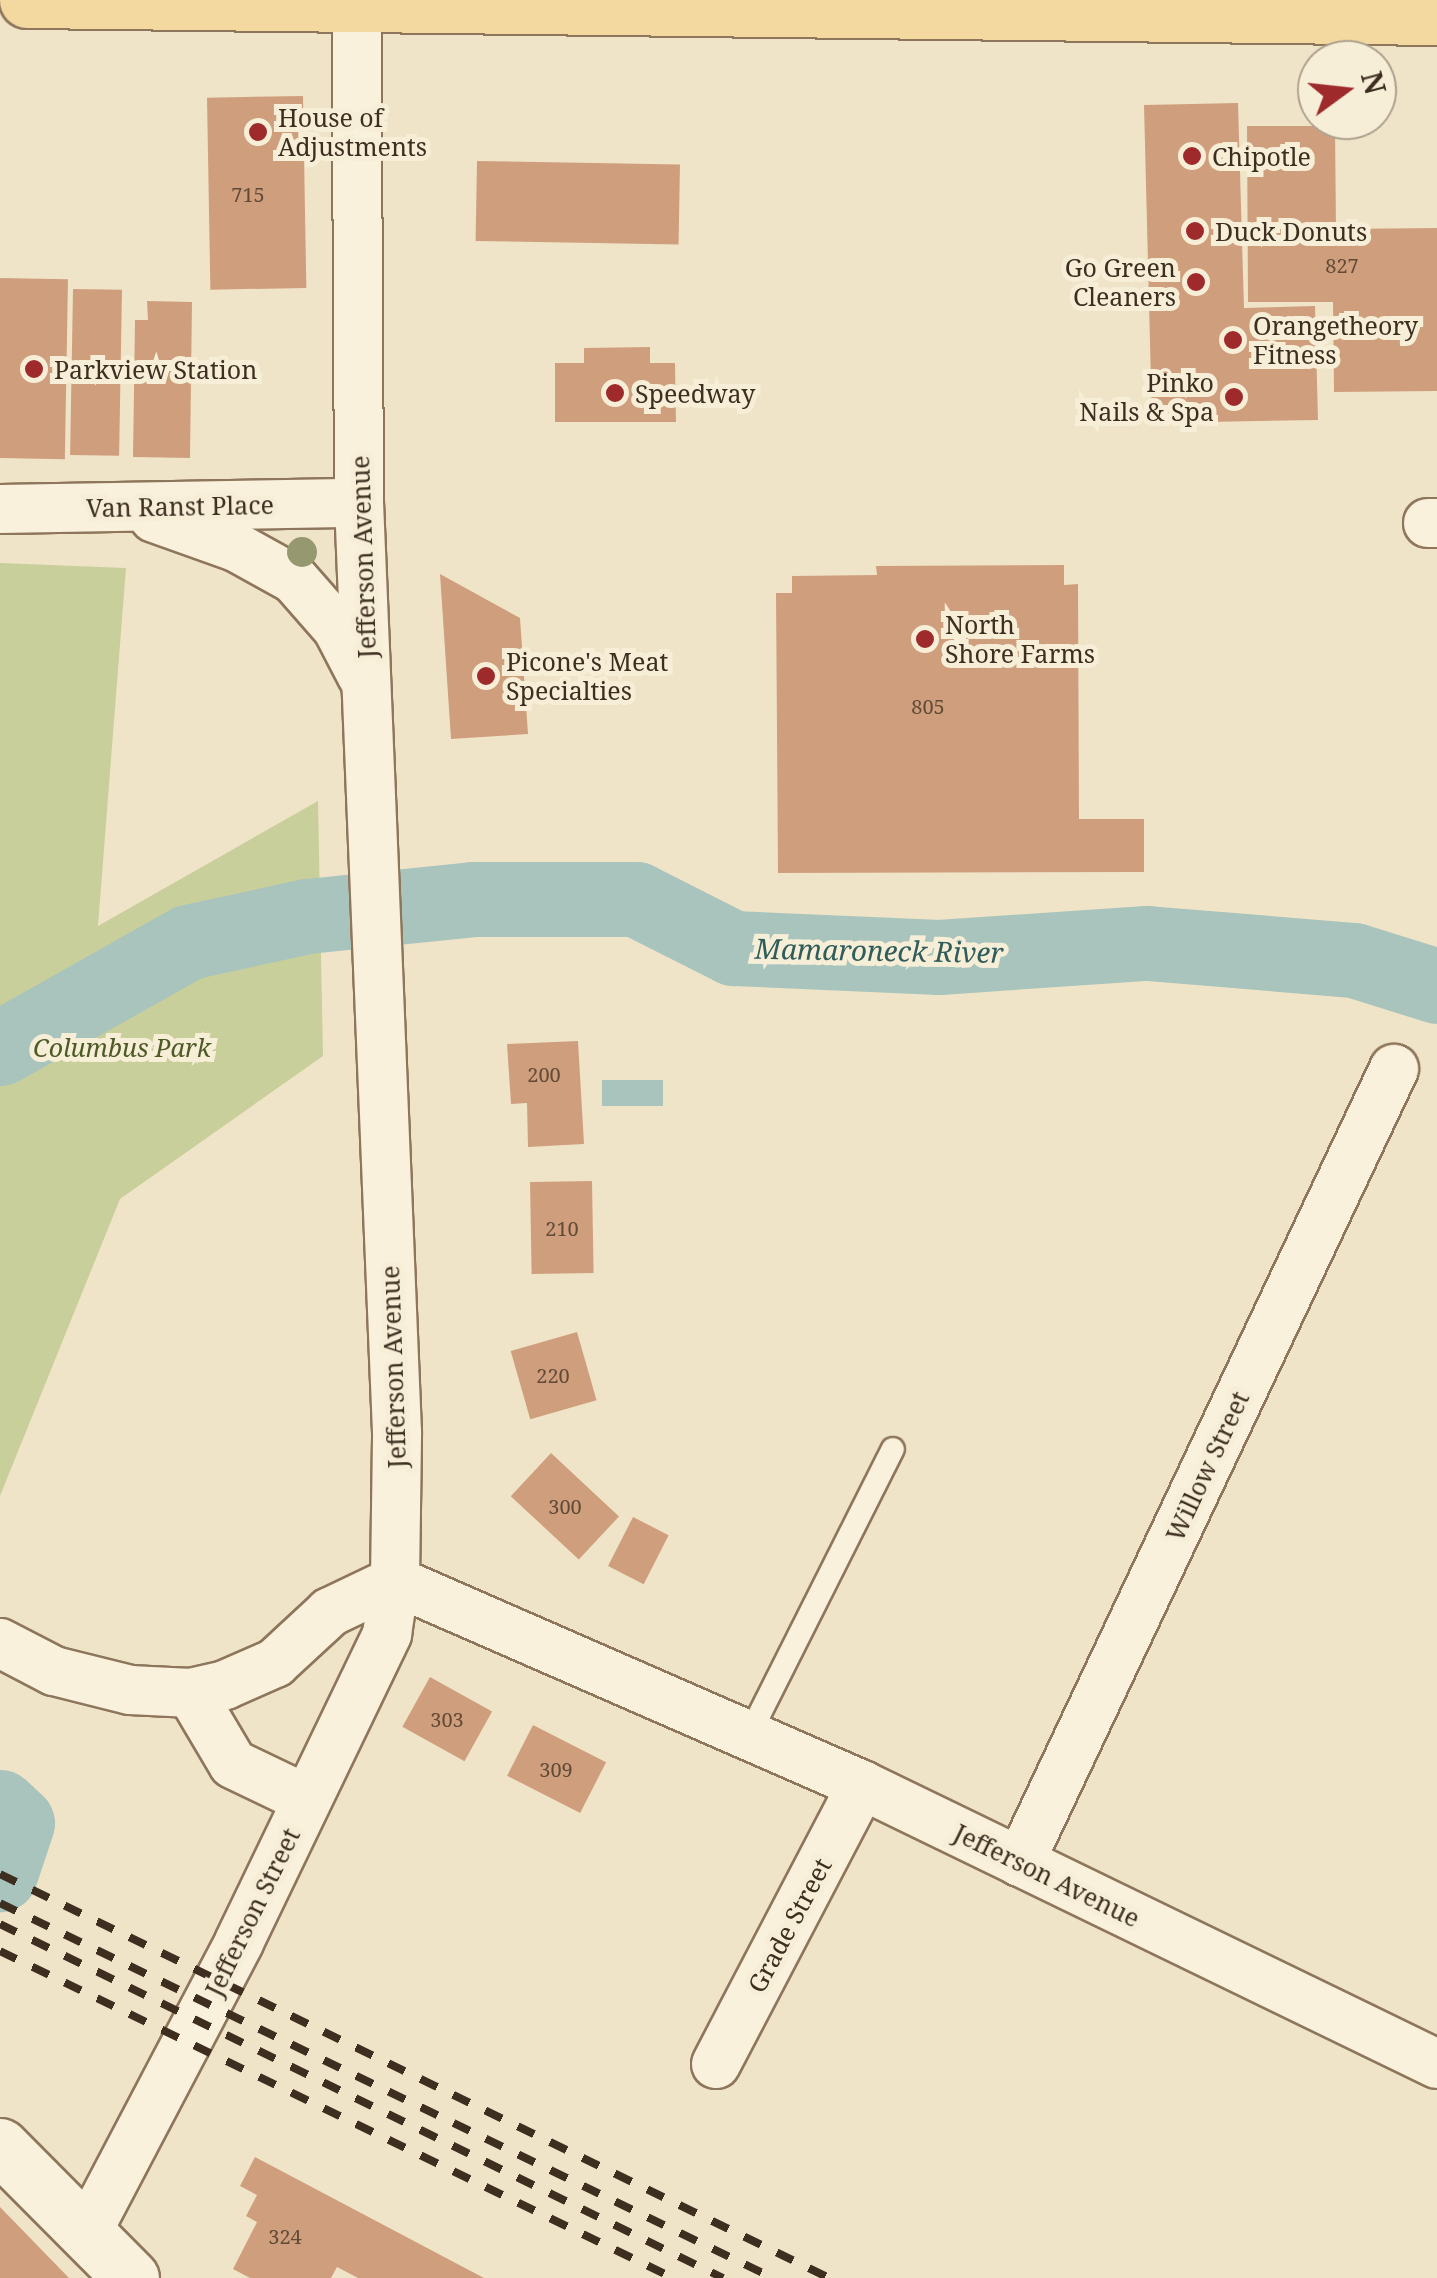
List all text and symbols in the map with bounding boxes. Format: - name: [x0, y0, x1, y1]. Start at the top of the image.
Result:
- north arrow: [1297, 40, 1397, 140]
- text: N: [1353, 67, 1395, 98]
- place label: House of Adjustments: [278, 103, 427, 162]
- marker: House of Adjustments: [247, 121, 269, 143]
- place label: Chipotle: [1212, 141, 1311, 171]
- marker: Chipotle: [1181, 145, 1203, 167]
- house number: 715: [231, 182, 265, 206]
- place label: Duck Donuts: [1215, 216, 1367, 246]
- marker: Duck Donuts: [1184, 220, 1206, 242]
- place label: Go Green Cleaners: [1065, 253, 1176, 312]
- house number: 827: [1325, 253, 1359, 277]
- marker: Go Green Cleaners: [1185, 271, 1207, 293]
- place label: Orangetheory Fitness: [1253, 311, 1418, 370]
- marker: Orangetheory Fitness: [1222, 329, 1244, 351]
- place label: Parkview Station: [54, 354, 257, 384]
- marker: Parkview Station: [23, 358, 45, 380]
- place label: Pinko Nails & Spa: [1079, 368, 1214, 427]
- place label: Speedway: [635, 378, 755, 408]
- marker: Speedway: [604, 382, 626, 404]
- marker: Pinko Nails & Spa: [1223, 386, 1245, 408]
- street label: Jefferson Avenue: [344, 455, 382, 659]
- street label: Van Ranst Place: [86, 489, 274, 523]
- place label: North Shore Farms: [945, 610, 1095, 669]
- marker: North Shore Farms: [914, 628, 936, 650]
- place label: Picone's Meat Specialties: [506, 647, 668, 706]
- marker: Picone's Meat Specialties: [475, 665, 497, 687]
- house number: 805: [911, 694, 945, 718]
- water label: Mamaroneck River: [754, 931, 1004, 969]
- park label: Columbus Park: [33, 1032, 211, 1062]
- house number: 200: [527, 1062, 561, 1086]
- house number: 210: [545, 1216, 579, 1240]
- street label: Jefferson Avenue: [374, 1265, 412, 1469]
- house number: 220: [536, 1363, 570, 1387]
- street label: Willow Street: [1159, 1386, 1255, 1546]
- house number: 300: [548, 1494, 582, 1518]
- house number: 303: [430, 1707, 464, 1731]
- house number: 309: [539, 1757, 573, 1781]
- street label: Jefferson Avenue: [949, 1817, 1145, 1933]
- street label: Jefferson Street: [198, 1823, 306, 2001]
- street label: Grade Street: [741, 1853, 837, 1997]
- house number: 324: [268, 2224, 302, 2248]

